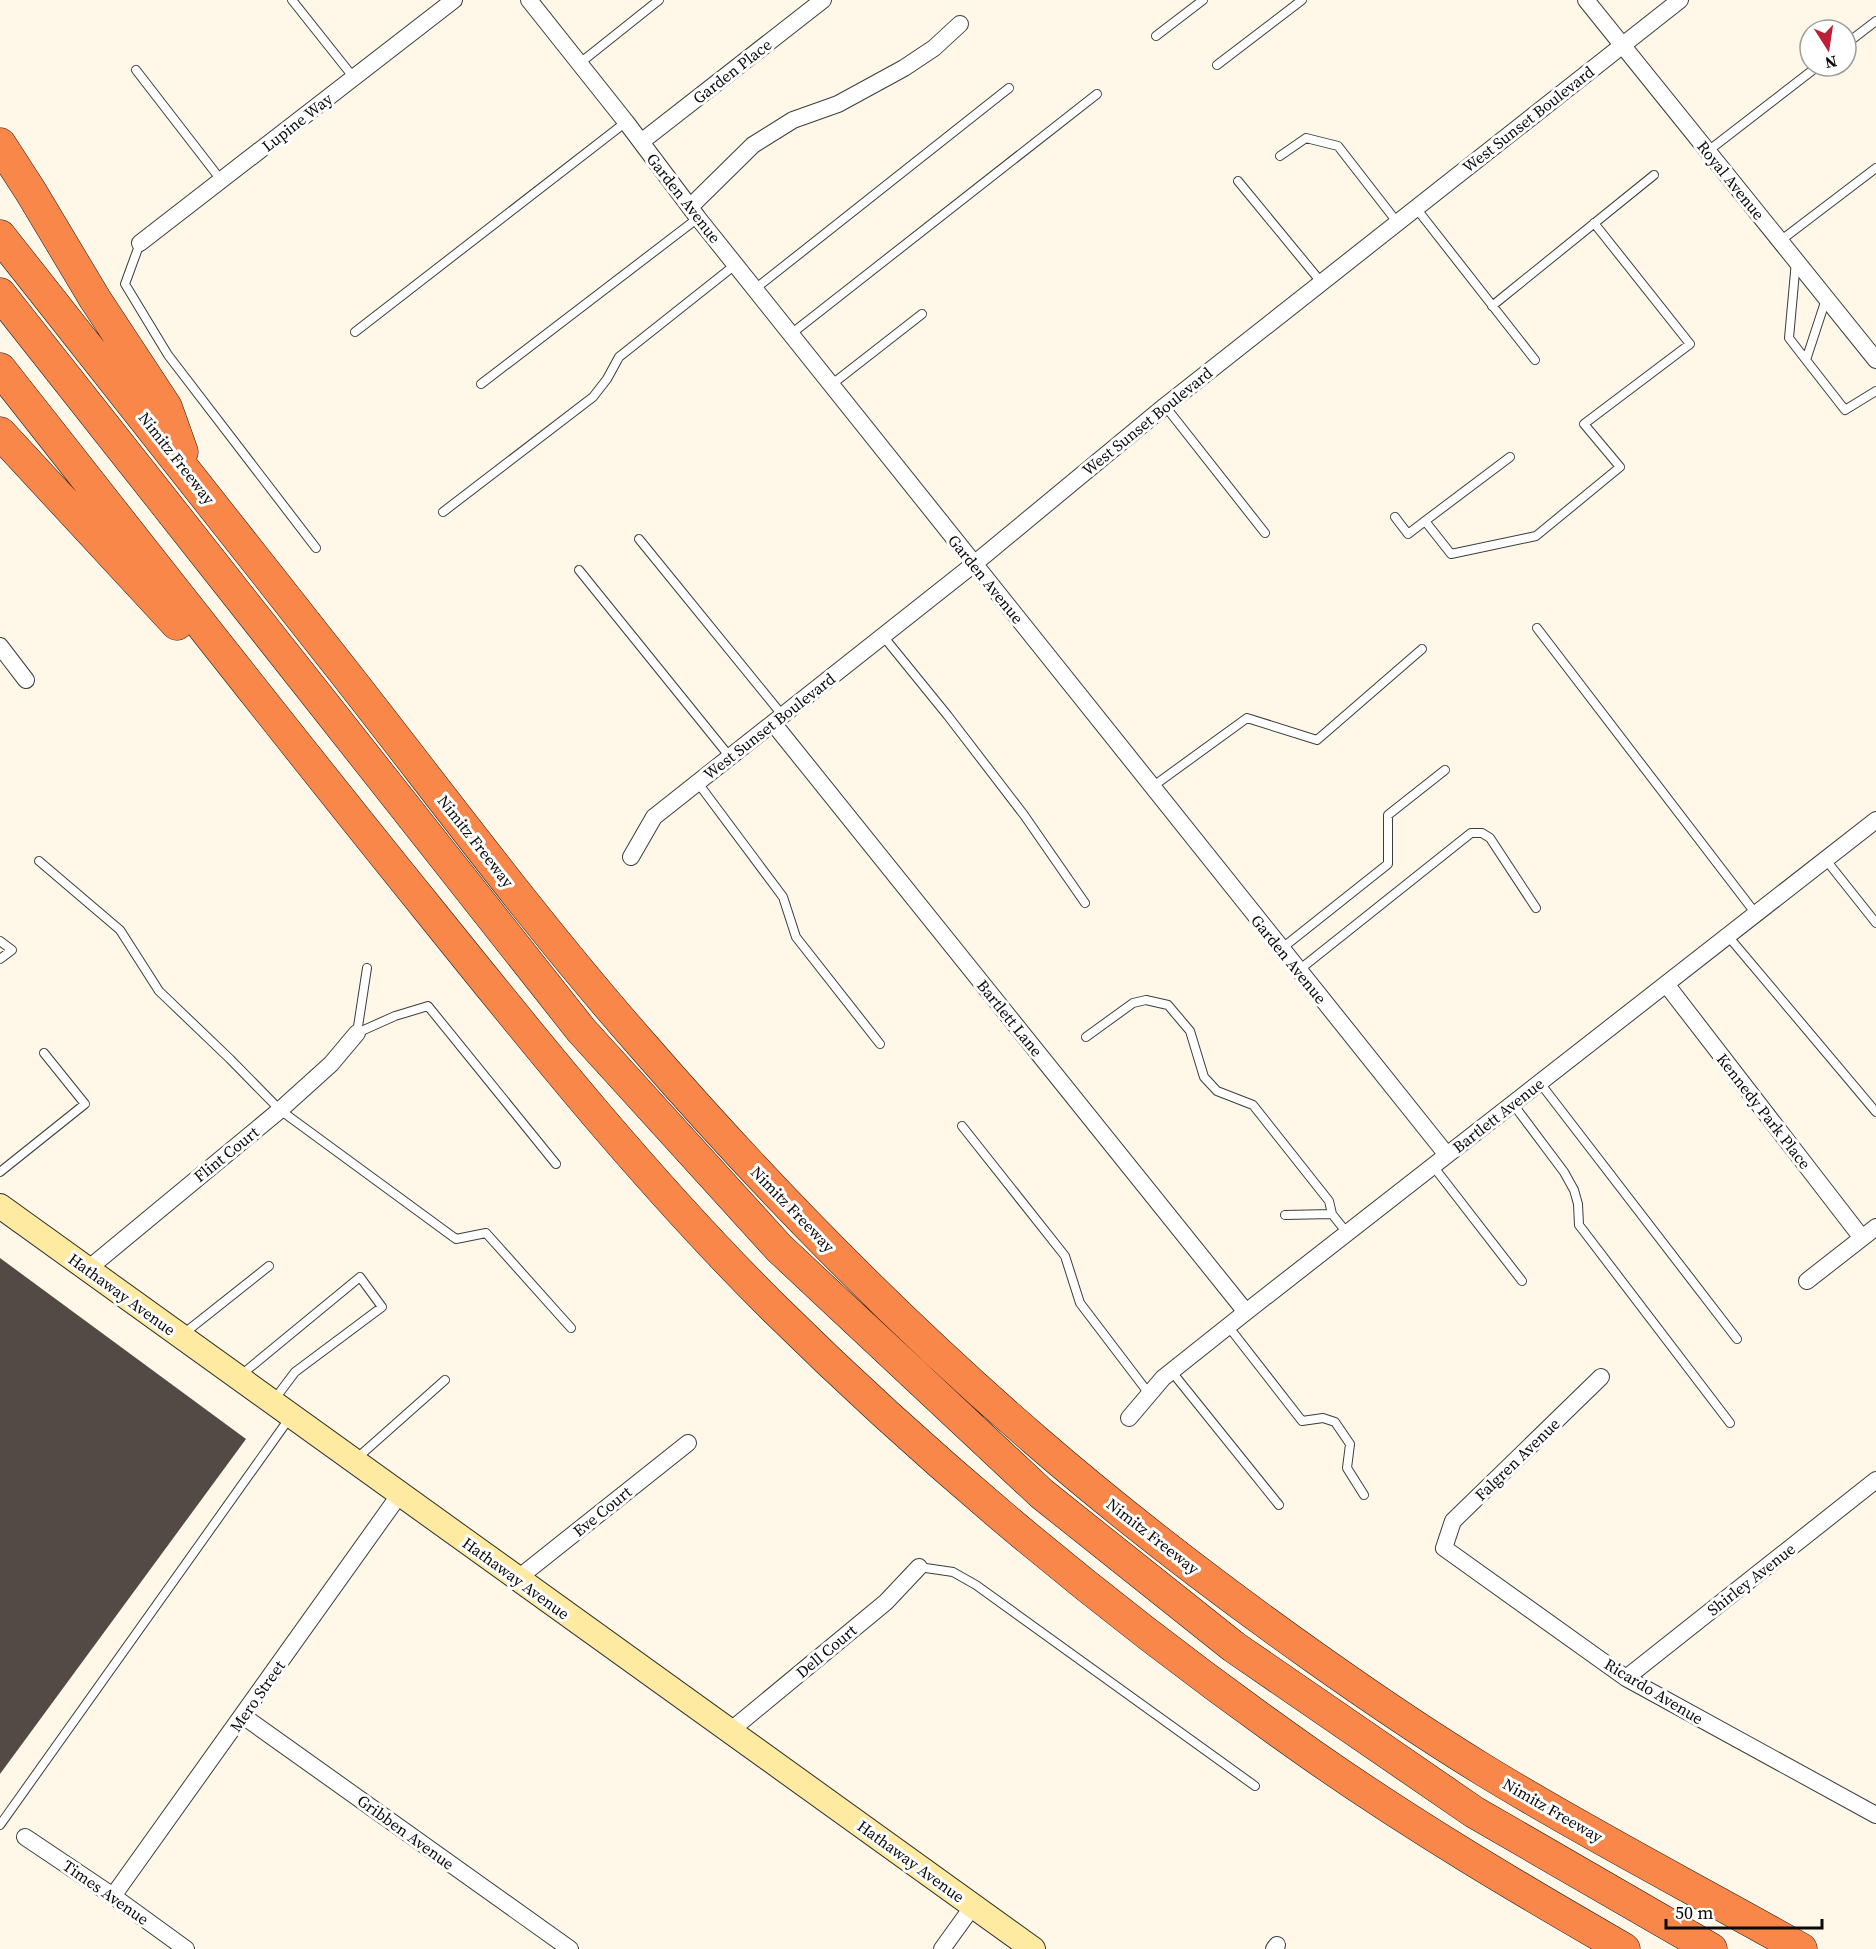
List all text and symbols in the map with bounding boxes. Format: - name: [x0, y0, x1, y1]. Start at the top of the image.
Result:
- north arrow: [1798, 18, 1858, 78]
- street label: Garden Place: [688, 33, 776, 109]
- text: N: [1823, 51, 1839, 75]
- street label: West Sunset Boulevard: [1458, 61, 1598, 177]
- street label: Lupine Way: [257, 87, 337, 157]
- street label: Royal Avenue: [1692, 136, 1770, 224]
- street label: Garden Avenue: [642, 148, 726, 248]
- street label: West Sunset Boulevard: [1077, 362, 1217, 480]
- street label: Nimitz Freeway: [134, 407, 221, 509]
- street label: Garden Avenue: [943, 530, 1029, 628]
- street label: West Sunset Boulevard: [699, 668, 839, 784]
- street label: Nimitz Freeway: [433, 790, 520, 892]
- street label: Garden Avenue: [1246, 910, 1332, 1008]
- street label: Bartlett Lane: [972, 975, 1048, 1061]
- street label: Kennedy Park Place: [1712, 1048, 1816, 1174]
- street label: Bartlett Avenue: [1448, 1072, 1548, 1158]
- street label: Flint Court: [189, 1121, 264, 1187]
- street label: Nimitz Freeway: [746, 1161, 840, 1257]
- street label: Hathaway Avenue: [64, 1248, 180, 1340]
- street label: Falgren Avenue: [1470, 1413, 1564, 1505]
- street label: Eve Court: [568, 1480, 636, 1541]
- street label: Nimitz Freeway: [1102, 1493, 1204, 1580]
- street label: Hathaway Avenue: [458, 1532, 574, 1624]
- street label: Shirley Avenue: [1702, 1538, 1800, 1620]
- street label: Dell Court: [791, 1619, 862, 1683]
- street label: Ricardo Avenue: [1600, 1653, 1708, 1729]
- street label: Mero Street: [224, 1655, 290, 1736]
- street label: Nimitz Freeway: [1499, 1773, 1608, 1848]
- street label: Gribben Avenue: [353, 1789, 459, 1875]
- street label: Hathaway Avenue: [853, 1815, 969, 1907]
- street label: Times Avenue: [59, 1854, 153, 1930]
- scale bar: [1666, 1892, 1822, 1930]
- text: 50 m: [1675, 1900, 1713, 1925]

